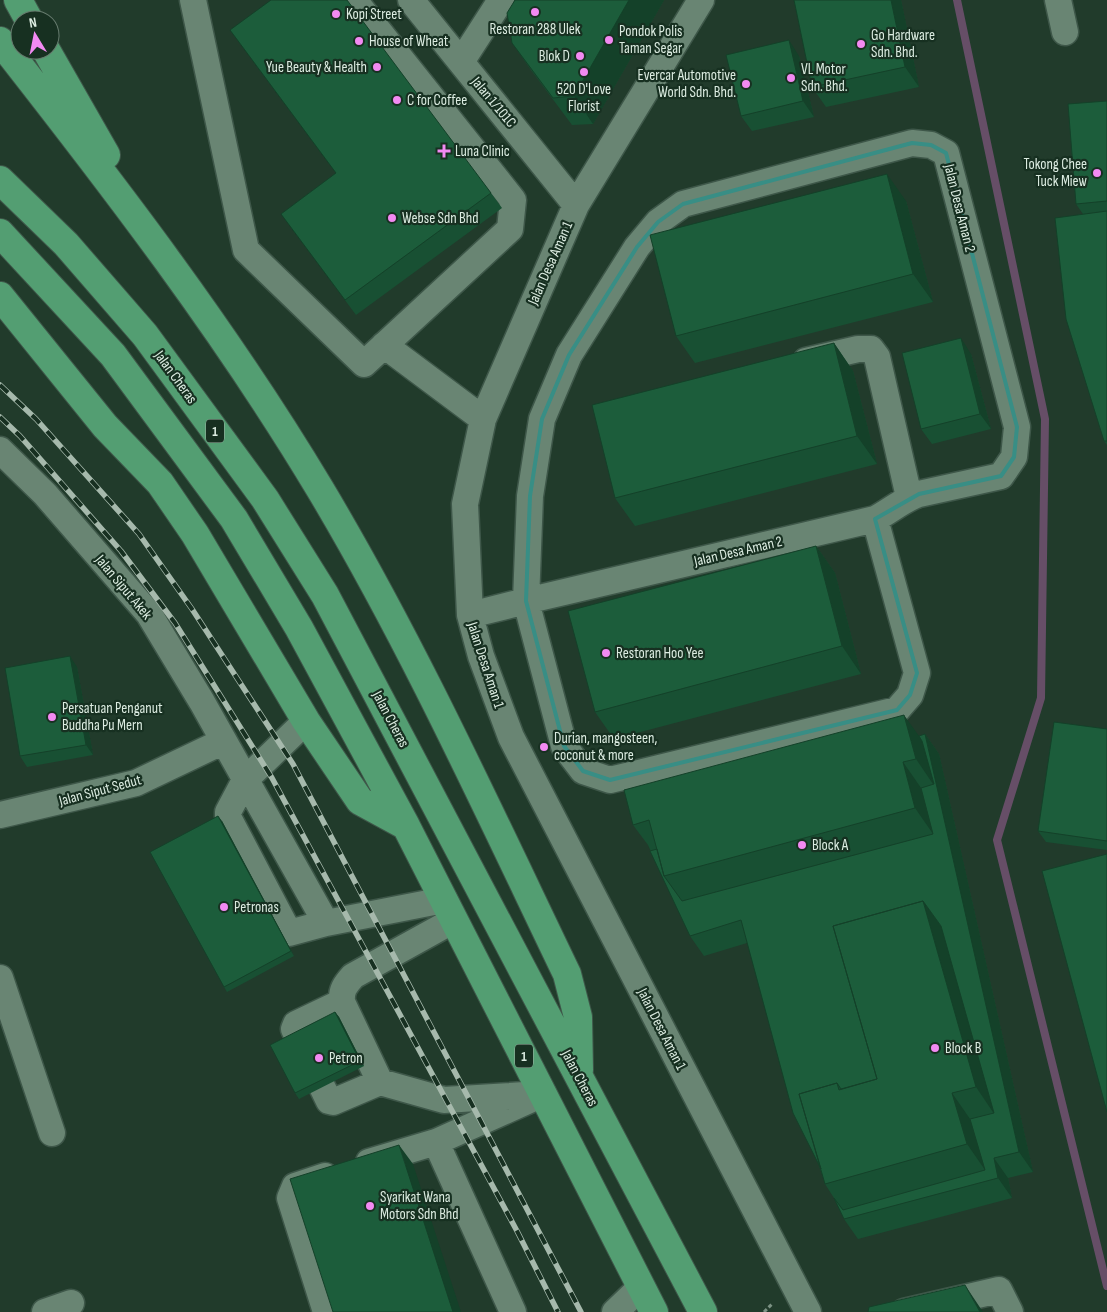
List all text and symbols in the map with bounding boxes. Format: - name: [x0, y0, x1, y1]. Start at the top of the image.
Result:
- place label: Kopi Street: [346, 5, 402, 24]
- marker: Restoran 288 Ulek: [529, 6, 541, 18]
- marker: Kopi Street: [330, 8, 342, 20]
- north arrow: [10, 10, 60, 60]
- text: N: [28, 14, 38, 32]
- place label: Restoran 288 Ulek: [489, 20, 581, 39]
- place label: Pondok Polis Taman Segar: [619, 22, 683, 58]
- place label: Go Hardware Sdn. Bhd.: [871, 26, 935, 62]
- place label: House of Wheat: [369, 32, 449, 51]
- marker: Pondok Polis Taman Segar: [603, 34, 615, 46]
- marker: House of Wheat: [353, 35, 365, 47]
- marker: Go Hardware Sdn. Bhd.: [855, 38, 867, 50]
- place label: Blok D: [539, 47, 570, 66]
- marker: Blok D: [574, 50, 586, 62]
- place label: Yue Beauty & Health: [266, 58, 367, 77]
- place label: VL Motor Sdn. Bhd.: [801, 60, 848, 96]
- marker: Yue Beauty & Health: [371, 61, 383, 73]
- marker: 520 D'Love Florist: [578, 66, 590, 78]
- place label: Evercar Automotive World Sdn. Bhd.: [637, 66, 736, 102]
- street label: Jalan 1/101C: [466, 72, 520, 132]
- marker: VL Motor Sdn. Bhd.: [785, 72, 797, 84]
- marker: Evercar Automotive World Sdn. Bhd.: [740, 78, 752, 90]
- place label: 520 D'Love Florist: [557, 80, 611, 116]
- place label: C for Coffee: [407, 91, 467, 110]
- marker: C for Coffee: [391, 94, 403, 106]
- place label: Luna Clinic: [455, 142, 510, 161]
- marker: Luna Clinic: [437, 144, 451, 158]
- place label: Tokong Chee Tuck Miew: [1023, 155, 1088, 191]
- street label: Jalan Desa Aman 2: [939, 161, 980, 254]
- marker: Tokong Chee Tuck Miew: [1091, 167, 1103, 179]
- place label: Webse Sdn Bhd: [402, 209, 478, 228]
- marker: Webse Sdn Bhd: [386, 212, 398, 224]
- street label: Jalan Desa Aman 1: [523, 218, 578, 309]
- street label: Jalan Cheras: [149, 346, 201, 408]
- road number: 1: [206, 420, 224, 442]
- street label: Jalan Desa Aman 2: [691, 532, 784, 571]
- street label: Jalan Siput Akek: [90, 550, 156, 624]
- street label: Jalan Desa Aman 1: [462, 619, 509, 711]
- place label: Restoran Hoo Yee: [616, 644, 704, 663]
- marker: Restoran Hoo Yee: [600, 647, 612, 659]
- street label: Jalan Cheras: [367, 687, 413, 751]
- place label: Persatuan Penganut Buddha Pu Mern: [62, 699, 163, 735]
- marker: Persatuan Penganut Buddha Pu Mern: [46, 711, 58, 723]
- place label: Durian, mangosteen, coconut & more: [554, 729, 657, 765]
- marker: Durian, mangosteen, coconut & more: [538, 741, 550, 753]
- street label: Jalan Siput Sedut: [56, 770, 144, 811]
- place label: Block A: [812, 836, 849, 855]
- marker: Block A: [796, 839, 808, 851]
- place label: Petronas: [234, 898, 279, 917]
- marker: Petronas: [218, 901, 230, 913]
- street label: Jalan Desa Aman 1: [632, 984, 691, 1074]
- place label: Block B: [945, 1039, 982, 1058]
- marker: Block B: [929, 1042, 941, 1054]
- road number: 1: [515, 1044, 533, 1068]
- street label: Jalan Cheras: [556, 1046, 602, 1110]
- place label: Petron: [329, 1049, 363, 1068]
- marker: Petron: [313, 1052, 325, 1064]
- place label: Syarikat Wana Motors Sdn Bhd: [380, 1188, 459, 1224]
- marker: Syarikat Wana Motors Sdn Bhd: [364, 1200, 376, 1212]

